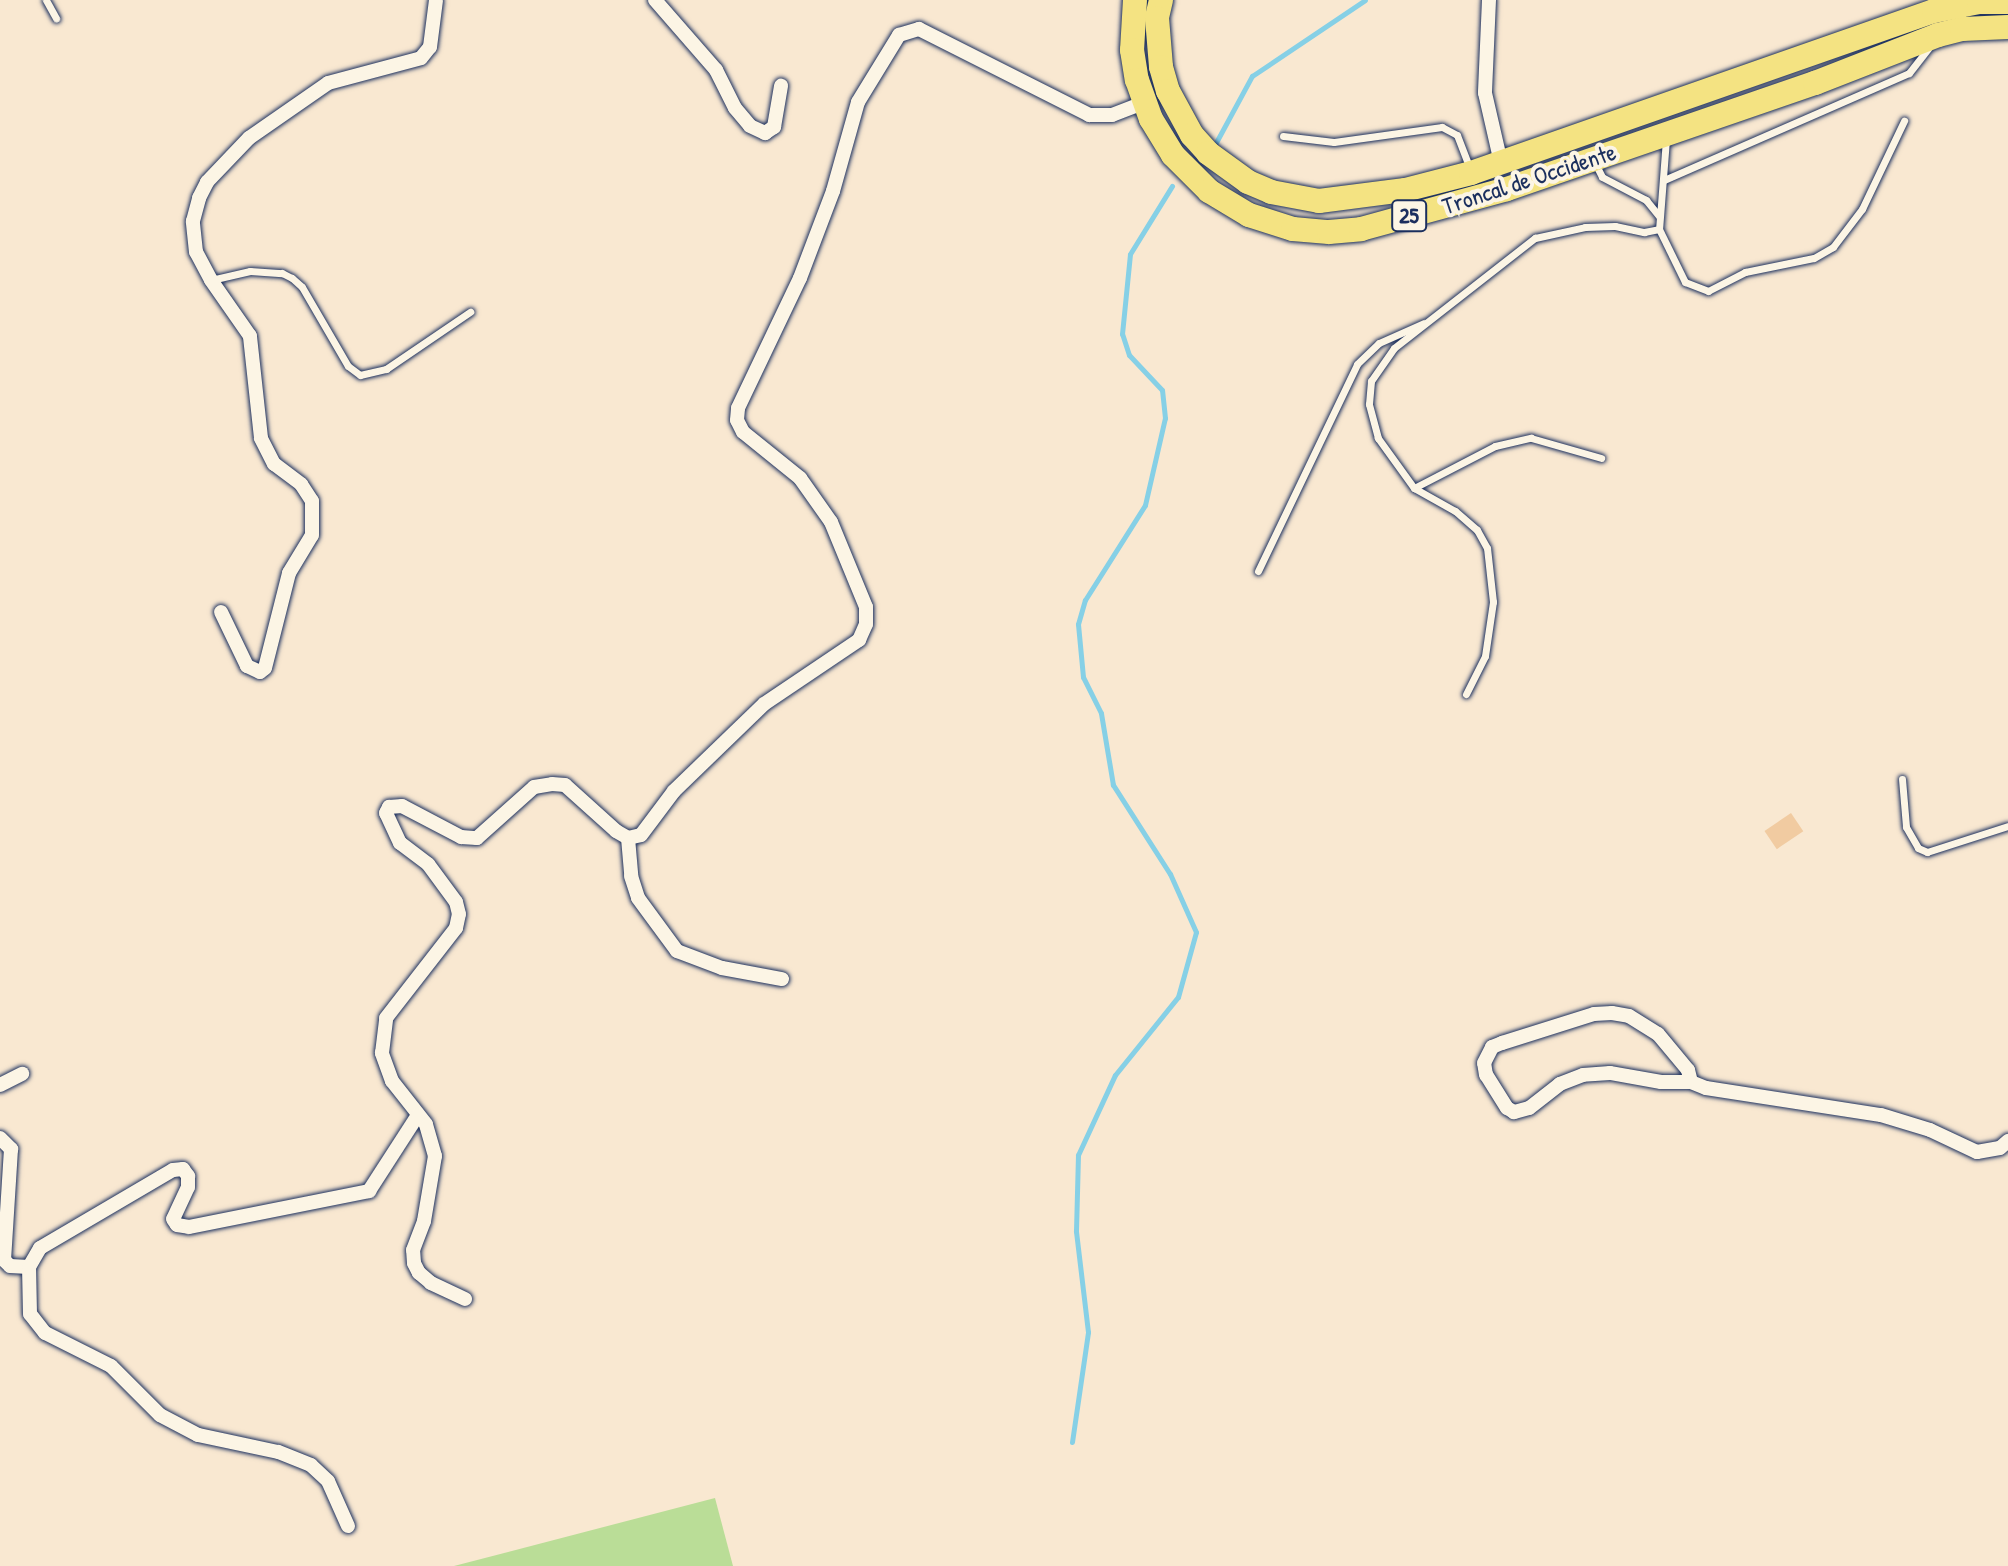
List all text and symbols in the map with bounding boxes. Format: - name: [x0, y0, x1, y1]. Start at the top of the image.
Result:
- street label: Troncal de Occidente: [1438, 137, 1620, 221]
- road number: 25: [1391, 198, 1427, 234]

